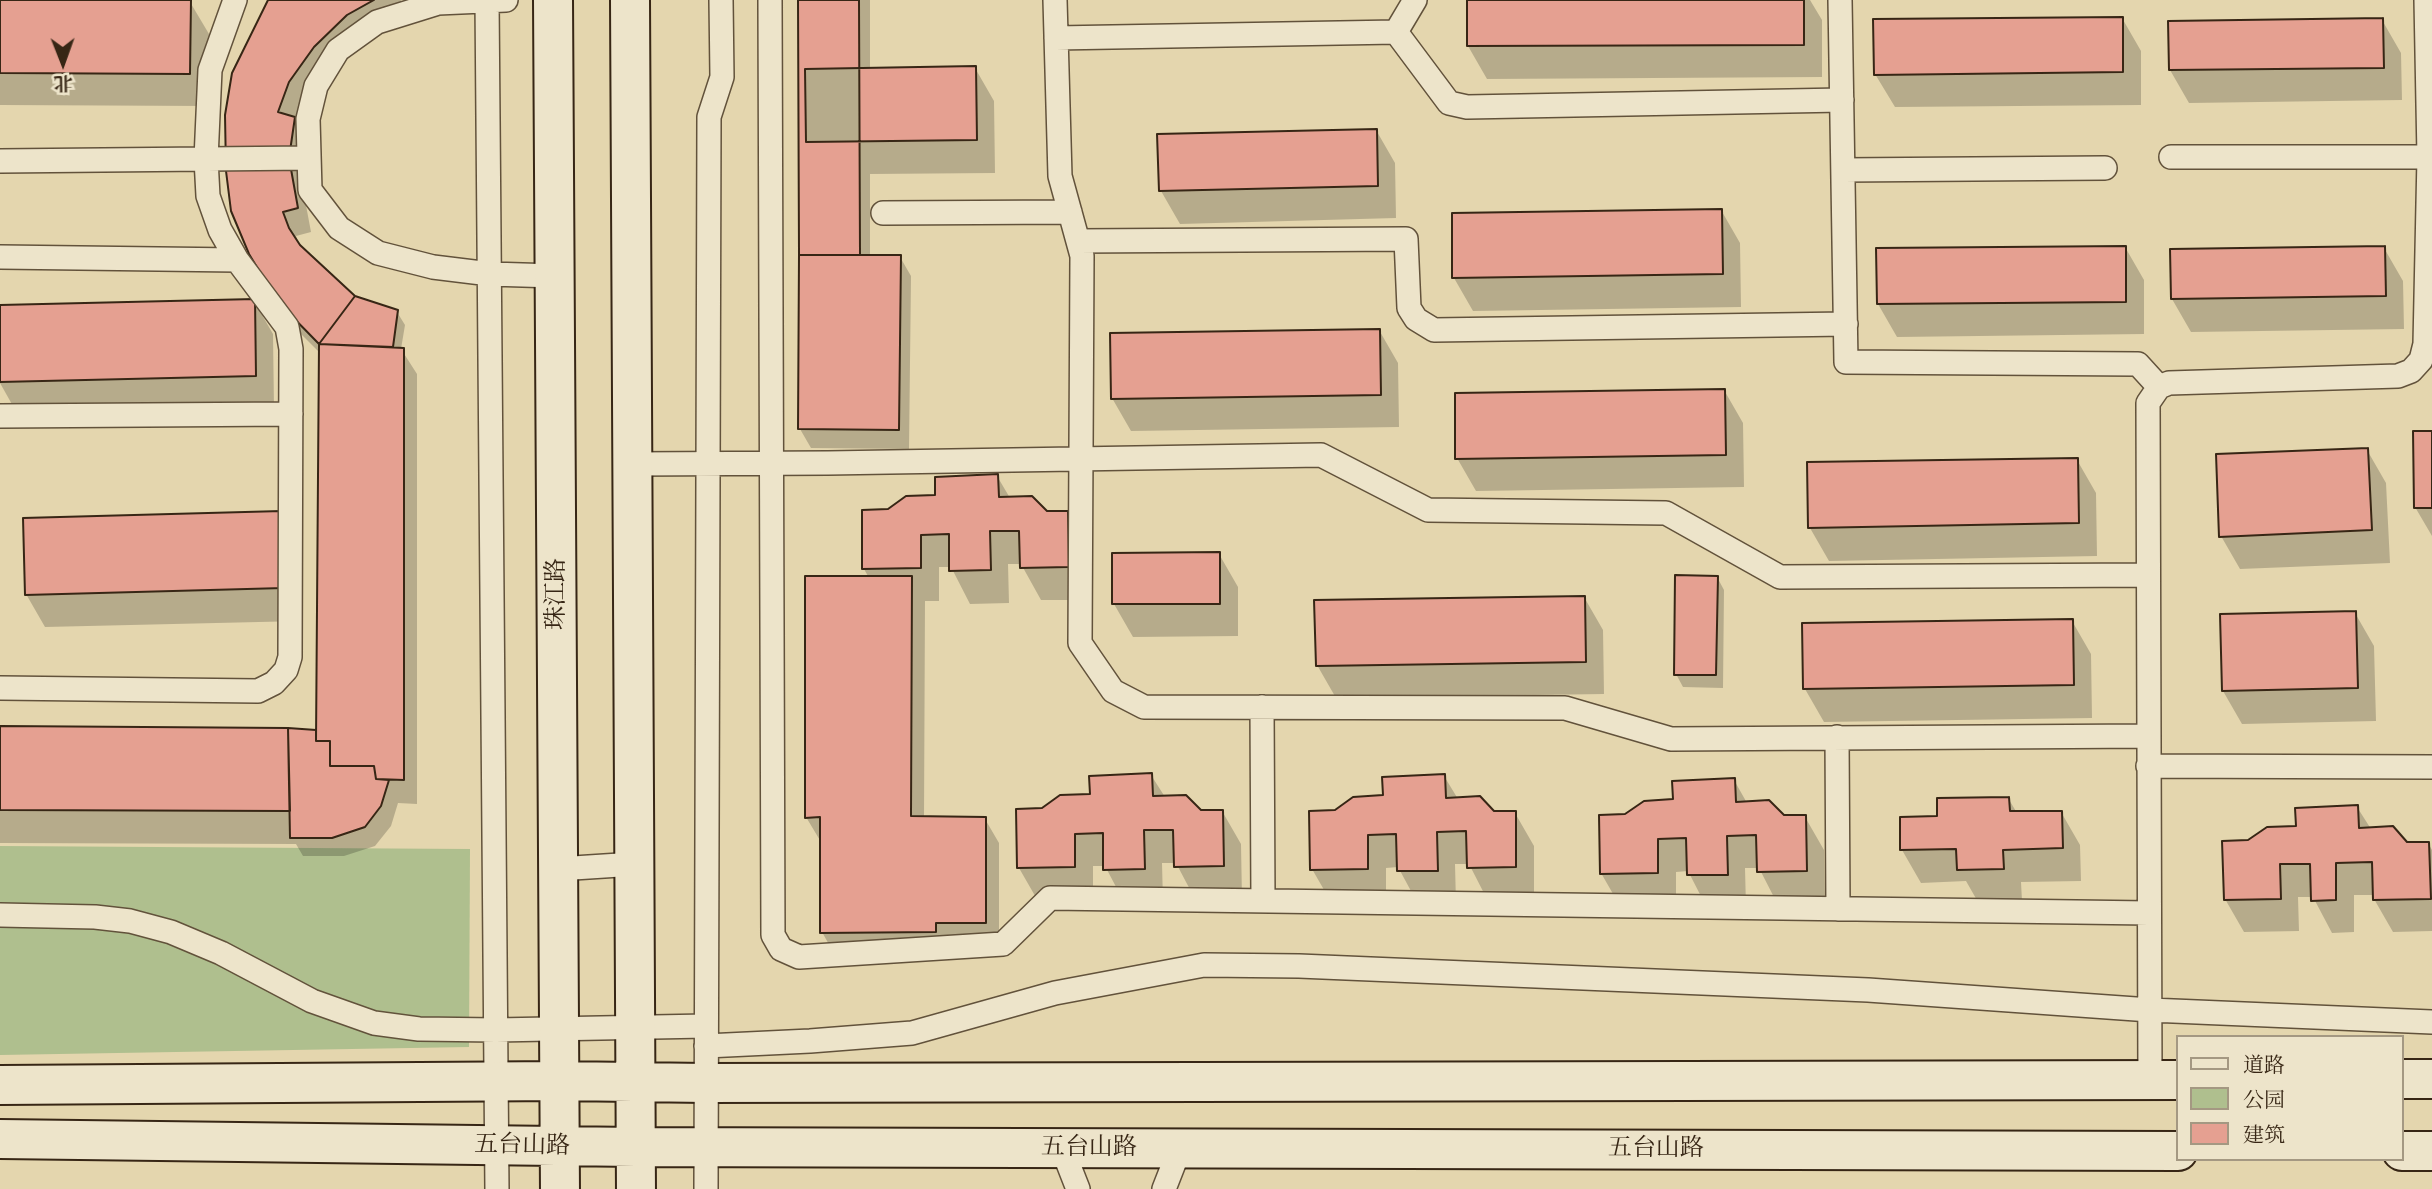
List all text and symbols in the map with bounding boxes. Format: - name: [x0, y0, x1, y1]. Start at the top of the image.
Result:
- north arrow: [28, 28, 98, 98]
- text: 北: [54, 70, 73, 98]
- street label: 珠江路: [543, 558, 571, 630]
- legend: [2176, 1035, 2404, 1161]
- text: 道路: [2243, 1049, 2285, 1080]
- text: 公园: [2243, 1084, 2285, 1115]
- text: 建筑: [2243, 1119, 2285, 1150]
- street label: 五台山路: [474, 1131, 570, 1161]
- street label: 五台山路: [1041, 1134, 1137, 1162]
- street label: 五台山路: [1608, 1135, 1704, 1163]

